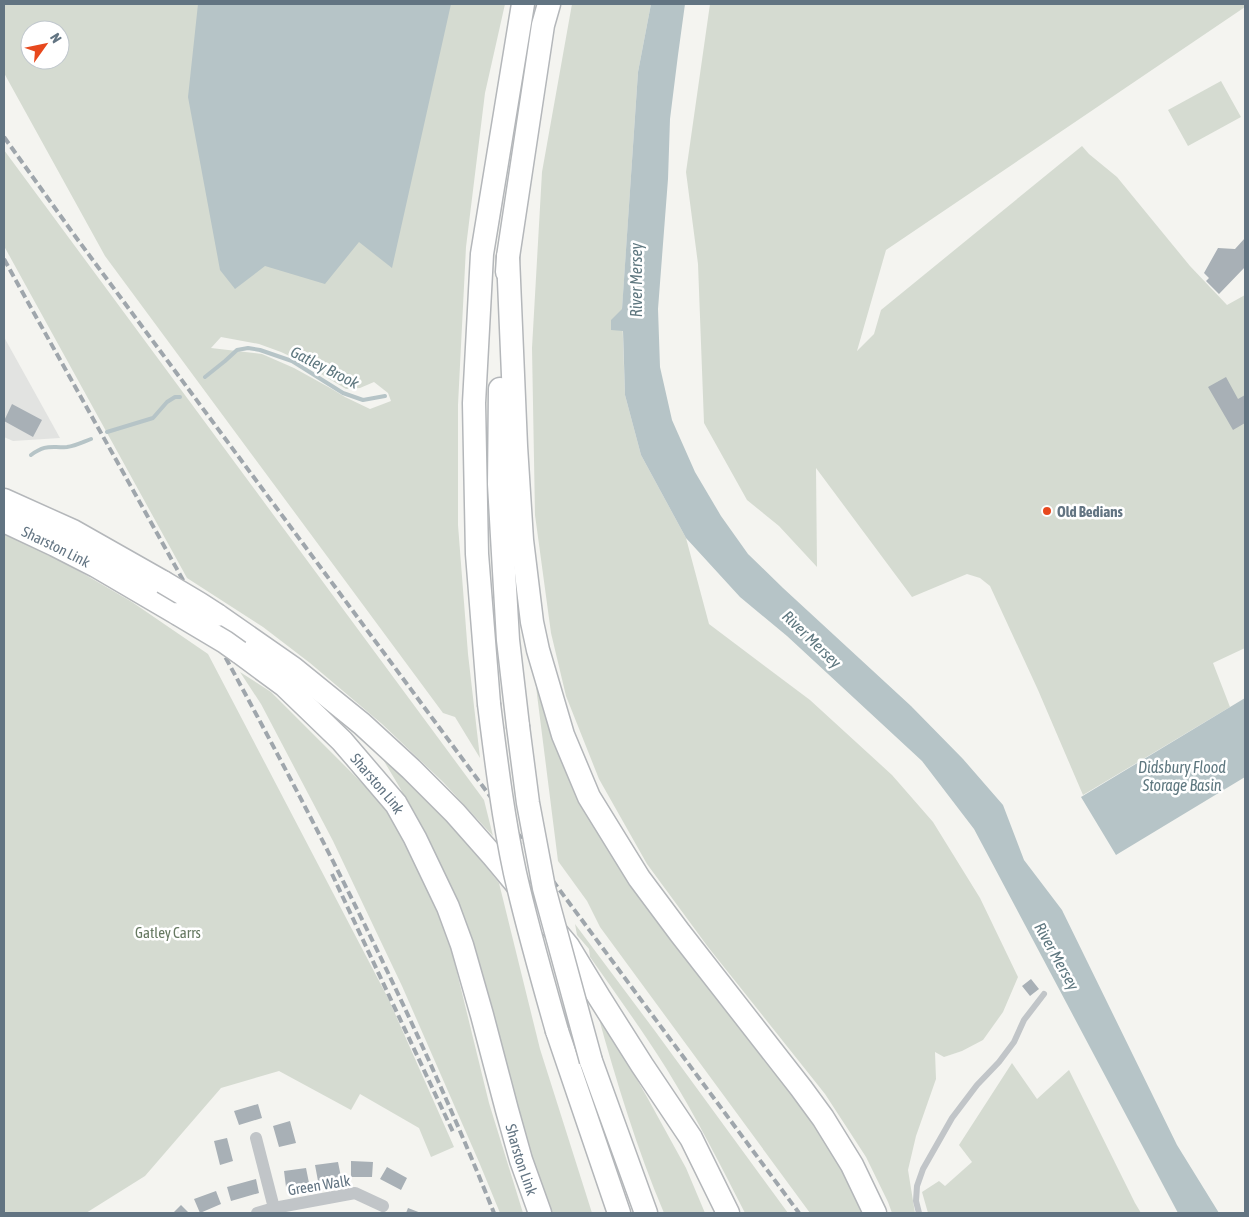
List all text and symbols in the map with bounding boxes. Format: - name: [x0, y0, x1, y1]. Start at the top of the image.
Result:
- north arrow: [20, 20, 70, 70]
- text: N: [47, 30, 65, 46]
- water label: River Mersey: [627, 242, 646, 317]
- water label: Gatley Brook: [287, 342, 363, 393]
- place label: Old Bedians: [1057, 503, 1123, 520]
- marker: Old Bedians: [1041, 505, 1053, 517]
- street label: Sharston Link: [19, 522, 94, 570]
- water label: River Mersey: [778, 607, 845, 672]
- street label: Sharston Link: [348, 750, 408, 817]
- water label: Didsbury Flood Storage Basin: [1138, 758, 1226, 795]
- water label: River Mersey: [1030, 919, 1083, 994]
- park label: Gatley Carrs: [135, 924, 201, 941]
- street label: Sharston Link: [503, 1122, 542, 1198]
- street label: Green Walk: [286, 1172, 352, 1198]

